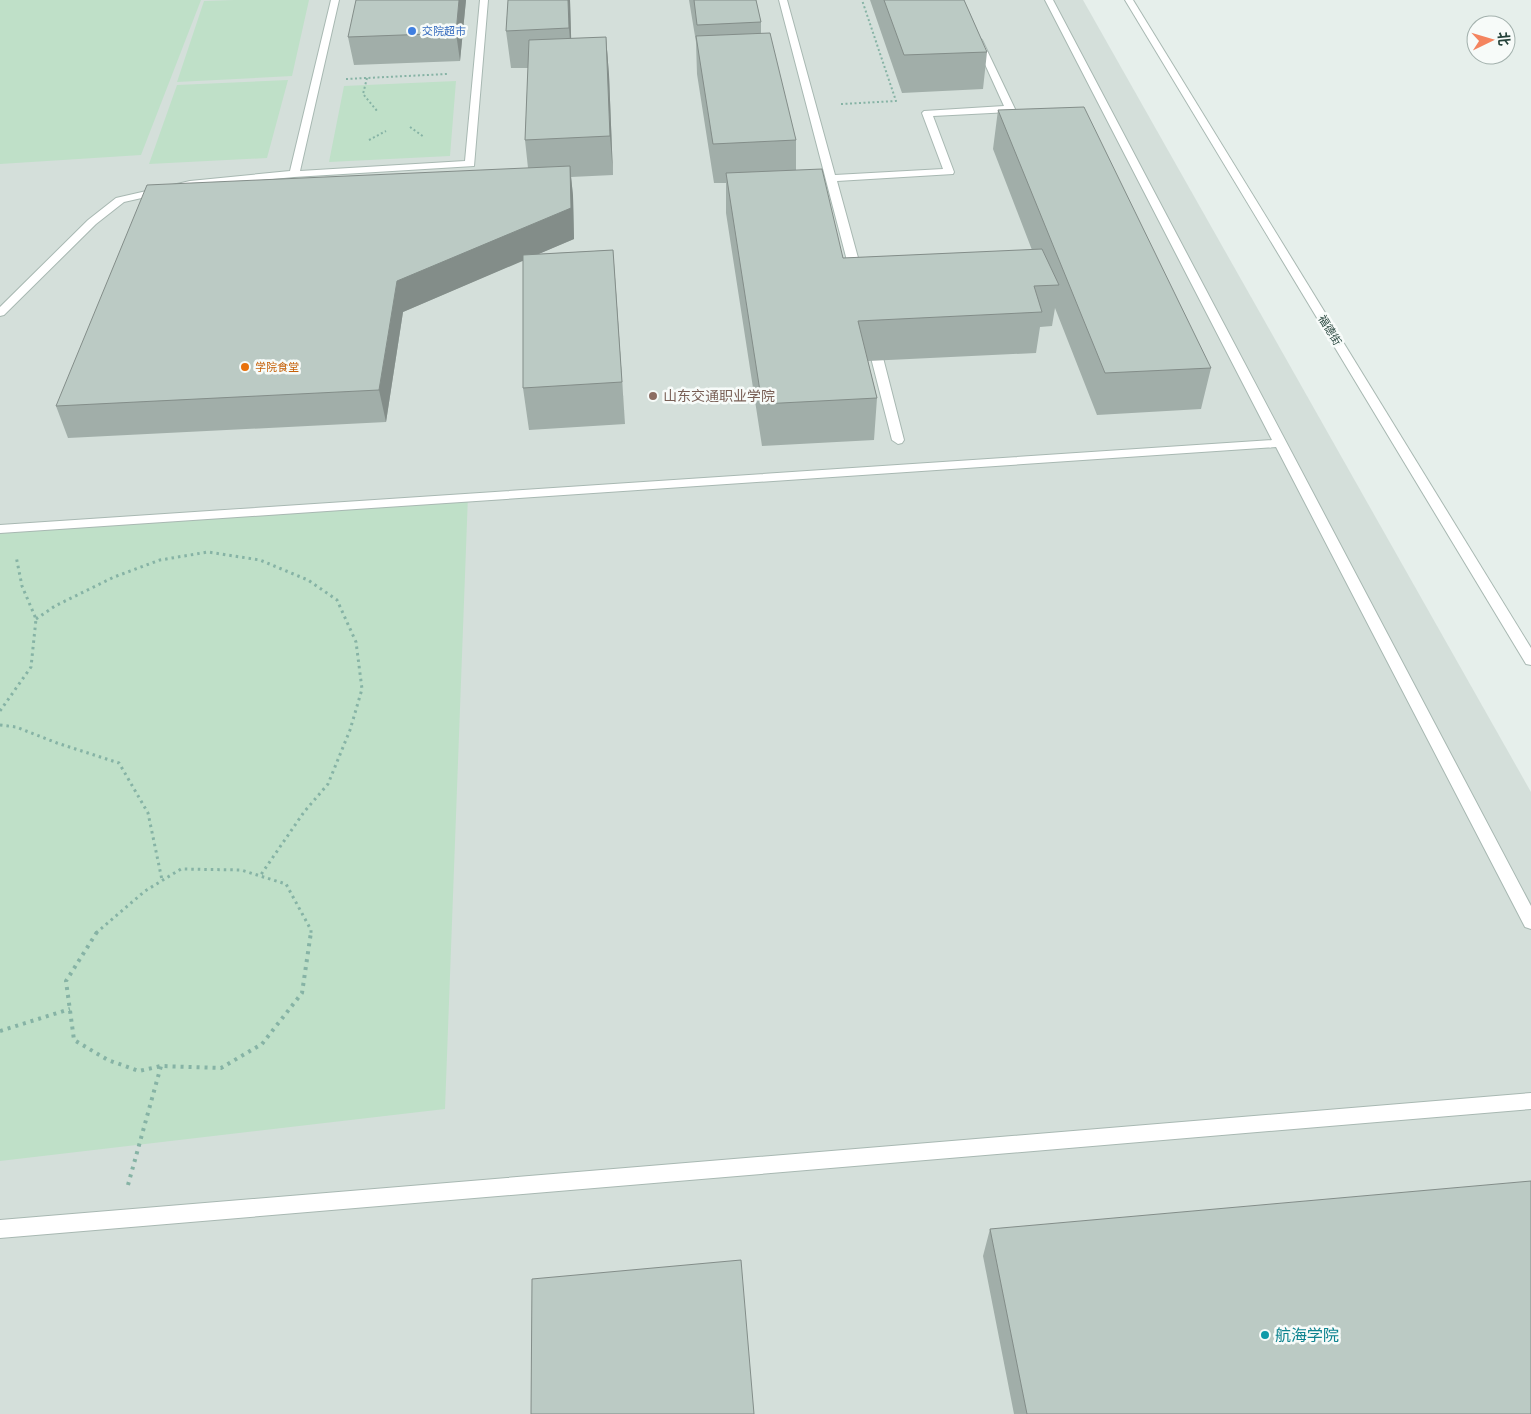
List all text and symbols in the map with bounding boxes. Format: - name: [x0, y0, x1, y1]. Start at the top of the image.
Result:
- north arrow: [1466, 15, 1516, 65]
- marker: 交院超市: [406, 25, 418, 37]
- place label: 交院超市: [422, 25, 466, 37]
- text: 北: [1495, 31, 1513, 47]
- street label: 福德街: [1316, 313, 1344, 347]
- marker: 学院食堂: [239, 361, 251, 373]
- place label: 学院食堂: [255, 361, 299, 373]
- place label: 山东交通职业学院: [663, 388, 775, 404]
- marker: 山东交通职业学院: [647, 390, 659, 402]
- place label: 航海学院: [1275, 1326, 1339, 1344]
- marker: 航海学院: [1259, 1329, 1271, 1341]

